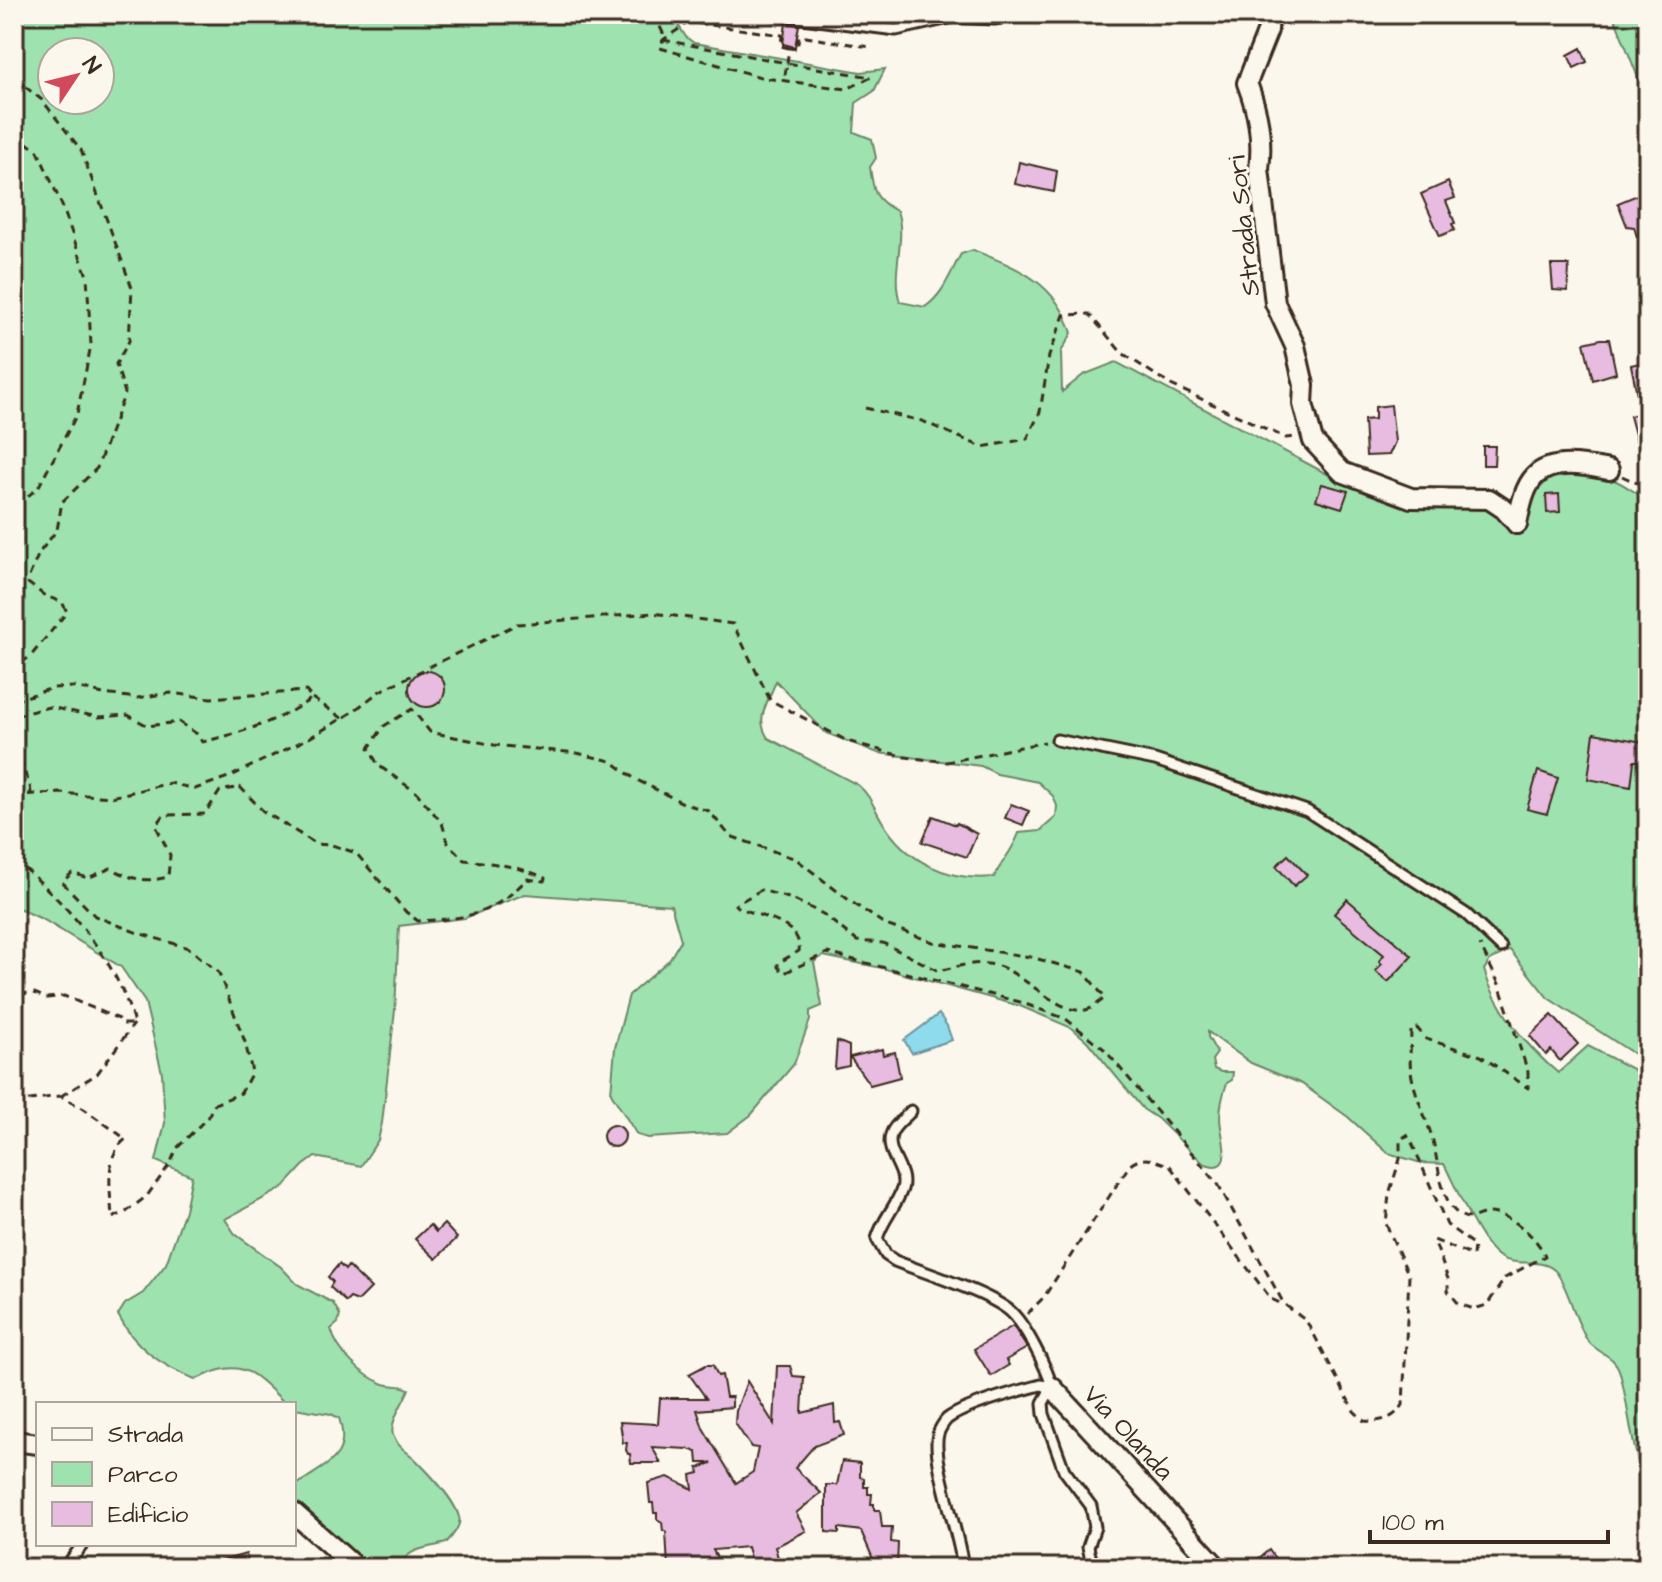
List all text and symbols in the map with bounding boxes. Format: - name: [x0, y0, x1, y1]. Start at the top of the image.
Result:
- north arrow: [36, 36, 116, 116]
- text: N: [75, 51, 108, 80]
- street label: Strada Sori: [1219, 154, 1269, 298]
- street label: Via Olanda: [1075, 1377, 1182, 1488]
- legend: [36, 1402, 296, 1546]
- text: Strada: [108, 1418, 183, 1452]
- text: Parco: [108, 1458, 178, 1492]
- scale bar: [1370, 1494, 1608, 1544]
- text: Edificio: [108, 1498, 189, 1532]
- text: 100 m: [1382, 1506, 1444, 1540]

